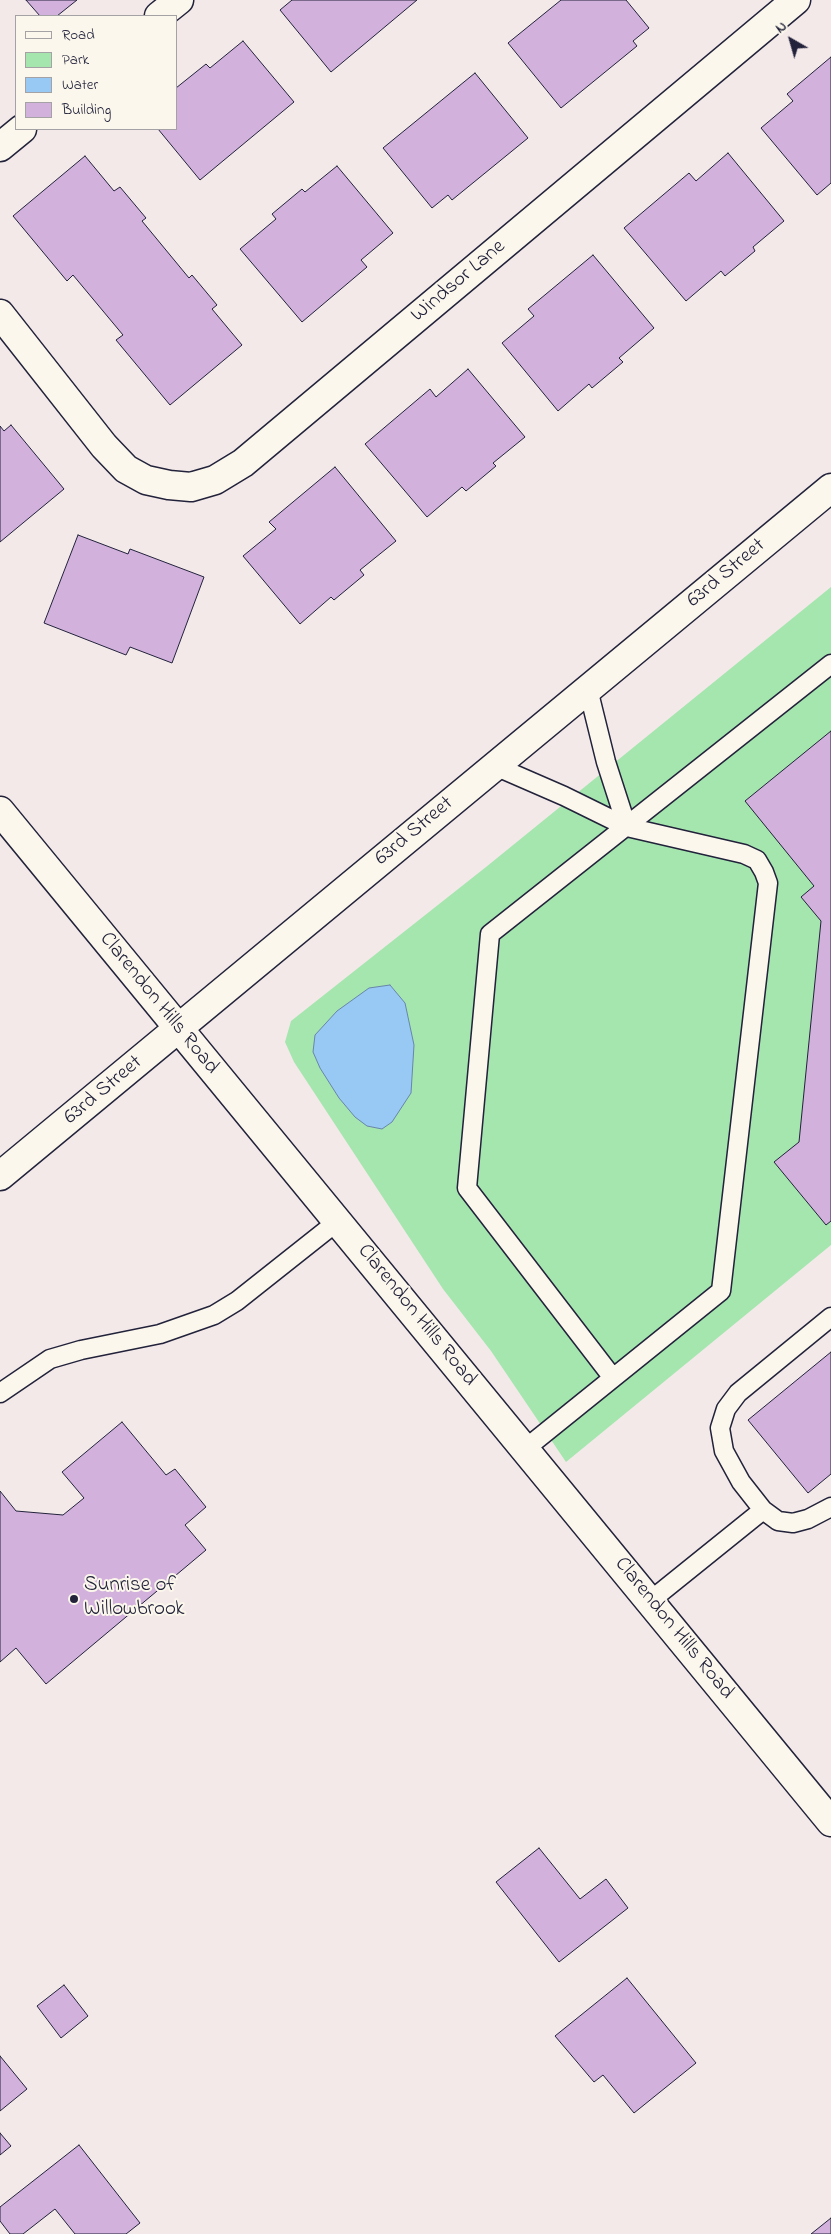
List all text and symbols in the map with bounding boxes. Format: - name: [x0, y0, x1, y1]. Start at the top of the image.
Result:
- legend: [15, 15, 178, 130]
- north arrow: [766, 15, 816, 65]
- text: N: [771, 17, 792, 39]
- text: Road: [62, 24, 95, 46]
- text: Park: [62, 49, 89, 71]
- text: Water: [62, 74, 98, 96]
- text: Building: [62, 99, 111, 121]
- street label: Windsor Lane: [407, 235, 511, 329]
- street label: 63rd Street: [683, 534, 771, 614]
- street label: 63rd Street: [371, 792, 459, 872]
- street label: Clarendon Hills Road: [93, 928, 223, 1080]
- street label: 63rd Street: [60, 1051, 148, 1131]
- street label: Clarendon Hills Road: [351, 1240, 481, 1392]
- street label: Clarendon Hills Road: [608, 1553, 738, 1705]
- place label: Sunrise of Willowbrook: [84, 1574, 184, 1624]
- marker: Sunrise of Willowbrook: [68, 1593, 80, 1605]

